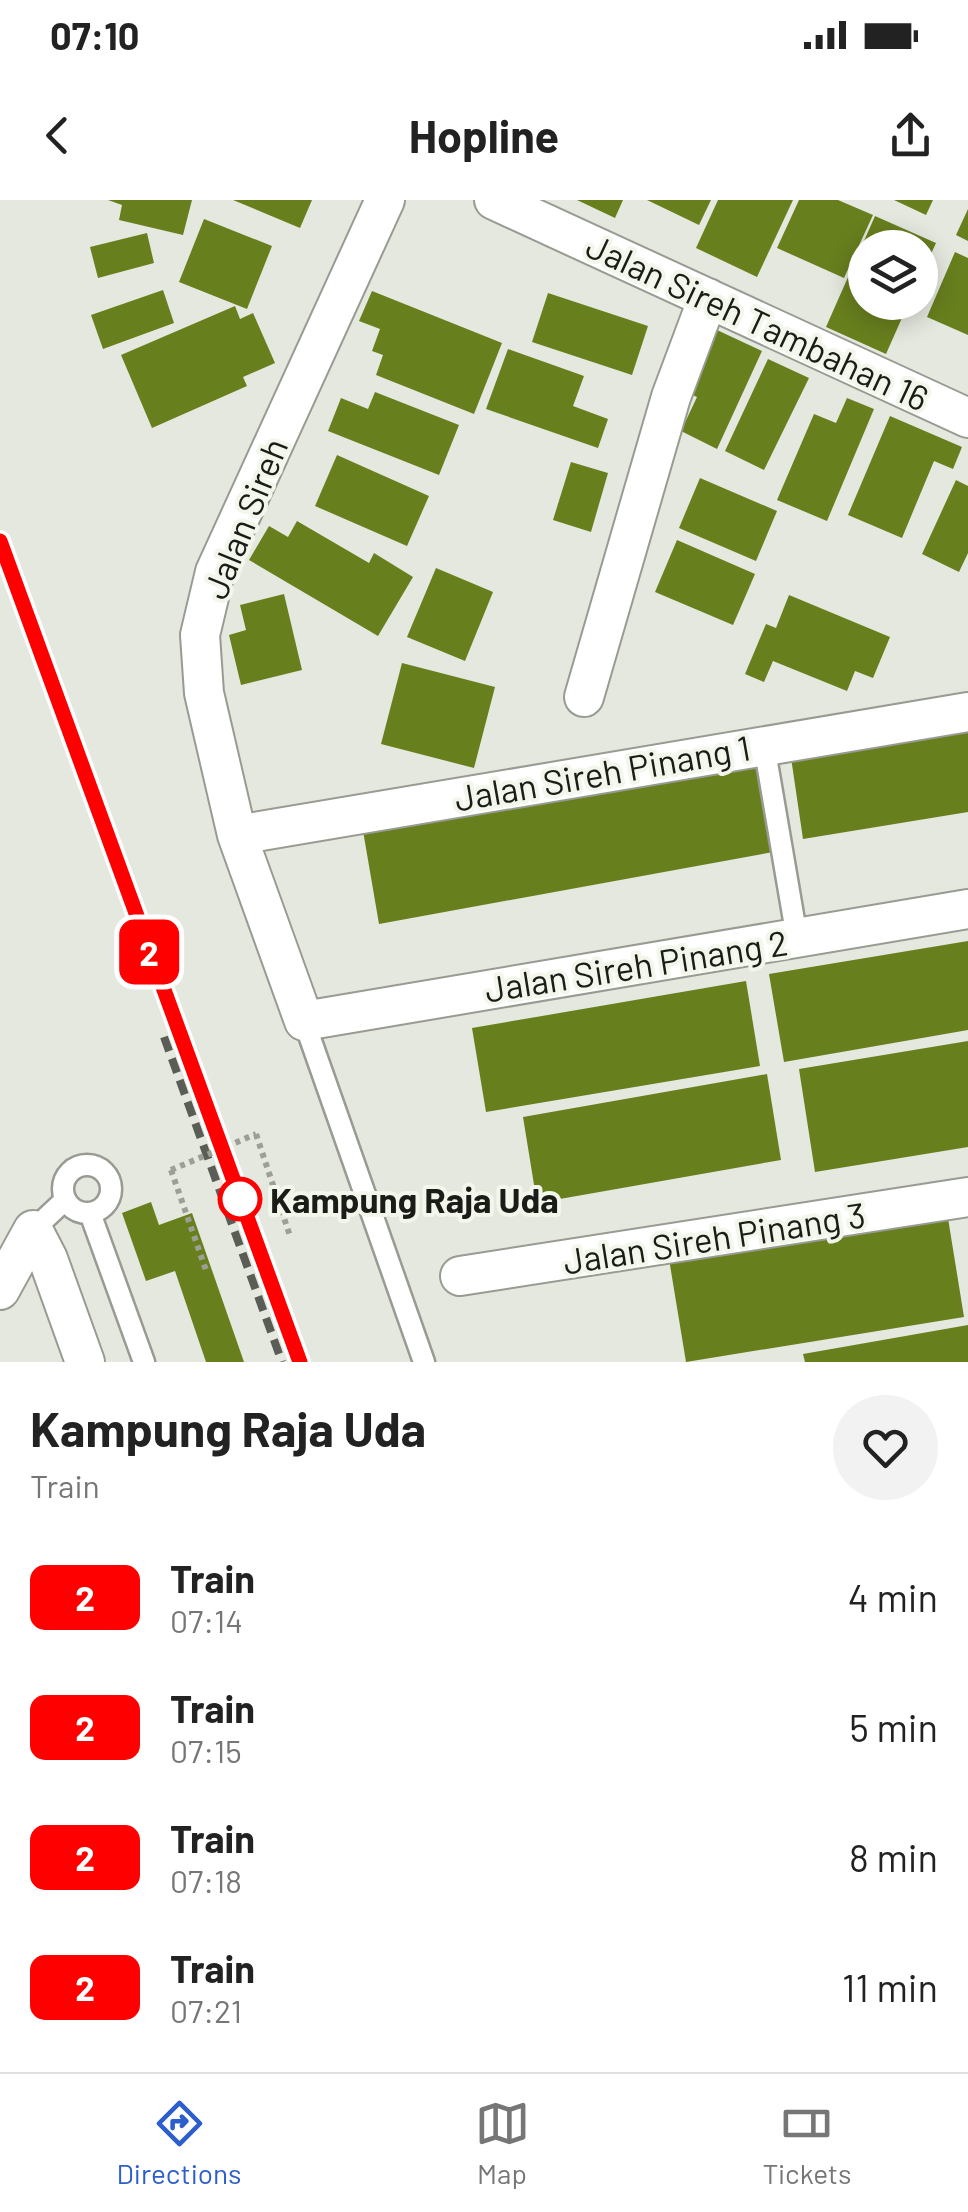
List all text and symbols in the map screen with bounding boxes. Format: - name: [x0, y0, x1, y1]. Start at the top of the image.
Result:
- text: 07:10: [50, 12, 139, 58]
- icon: back: [30, 108, 85, 163]
- text: Hopline: [409, 108, 559, 162]
- icon: share: [883, 108, 938, 163]
- street label: Jalan Sireh Tambahan 16: [580, 223, 936, 419]
- map controls: [848, 230, 938, 320]
- button: layers: [848, 230, 938, 320]
- street label: Jalan Sireh: [193, 432, 295, 604]
- street label: Jalan Sireh Pinang 1: [451, 725, 753, 819]
- line badge: 2: [116, 920, 182, 984]
- street label: Jalan Sireh Pinang 2: [482, 920, 790, 1010]
- text: 2: [139, 931, 159, 973]
- marker: Kampung Raja Uda: [219, 1178, 261, 1220]
- place label: Kampung Raja Uda: [270, 1178, 559, 1220]
- street label: Jalan Sireh Pinang 3: [560, 1192, 868, 1282]
- button: heart: [833, 1395, 938, 1500]
- text: Kampung Raja Uda: [30, 1399, 426, 1457]
- text: Train: [30, 1466, 100, 1504]
- text: Train: [170, 1555, 255, 1601]
- text: 4 min: [848, 1574, 938, 1620]
- text: 2: [75, 1576, 95, 1618]
- text: 07:14: [170, 1601, 243, 1639]
- text: Train: [170, 1685, 255, 1731]
- text: 5 min: [849, 1704, 938, 1750]
- text: 2: [75, 1706, 95, 1748]
- text: 07:15: [170, 1731, 242, 1769]
- text: Train: [170, 1815, 255, 1861]
- text: 8 min: [849, 1834, 938, 1880]
- text: 2: [75, 1836, 95, 1878]
- text: 07:18: [170, 1861, 242, 1899]
- text: Train: [170, 1945, 255, 1991]
- text: 11 min: [842, 1964, 938, 2010]
- text: 2: [75, 1966, 95, 2008]
- text: 07:21: [170, 1991, 242, 2029]
- tab: Directions: [116, 2096, 242, 2190]
- tab: Map: [475, 2096, 530, 2190]
- tab: Tickets: [762, 2096, 852, 2190]

